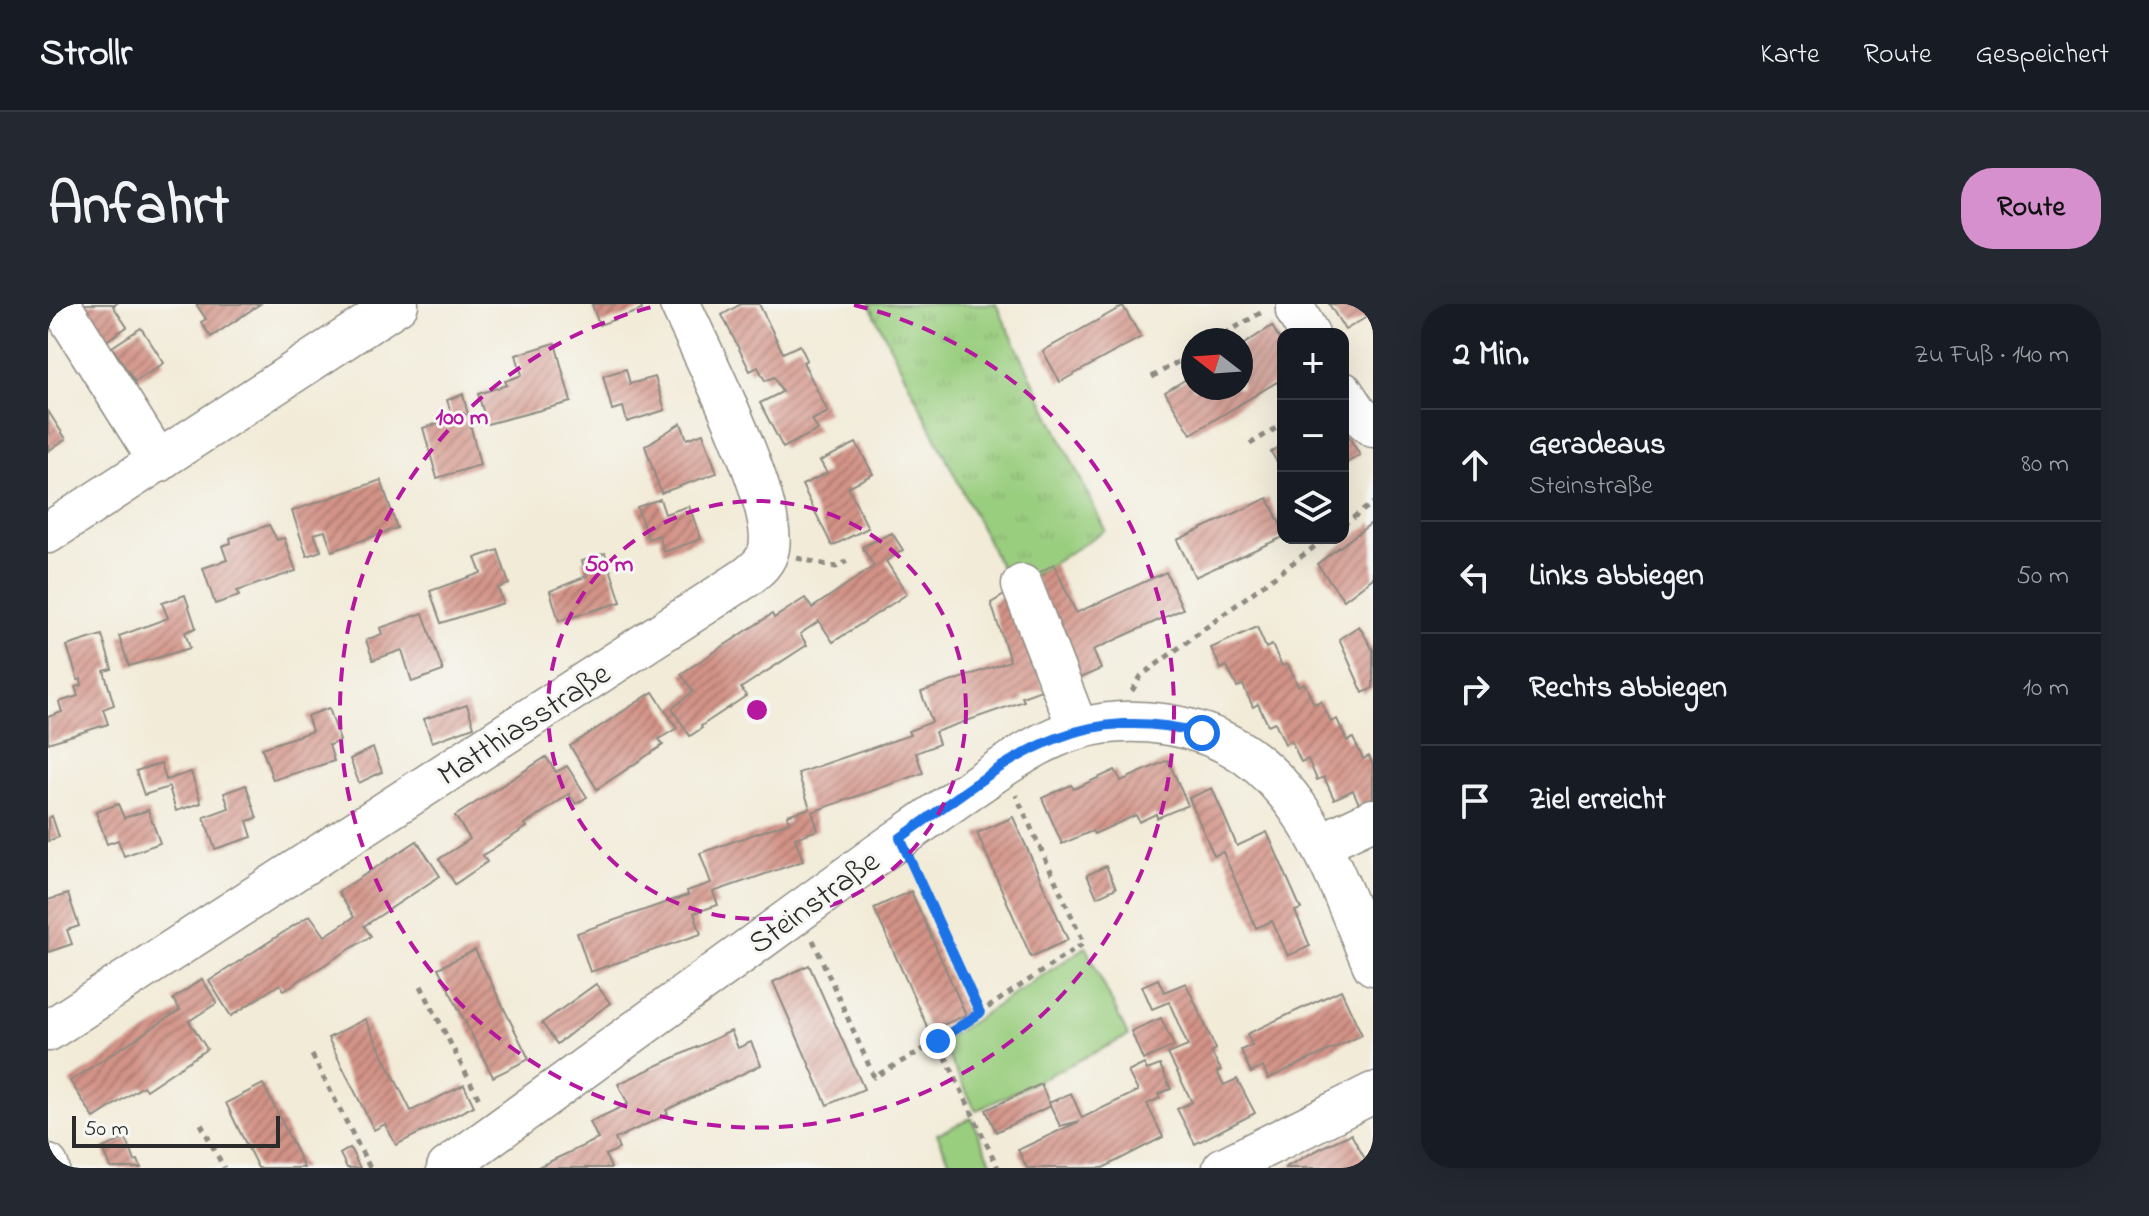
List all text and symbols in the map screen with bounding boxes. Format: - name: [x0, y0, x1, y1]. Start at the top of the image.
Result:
- text: Strollr: [40, 27, 132, 83]
- text: Karte: [1760, 35, 1820, 76]
- text: Route: [1864, 35, 1931, 76]
- text: Gespeichert: [1975, 35, 2109, 76]
- text: Anfahrt: [48, 168, 229, 249]
- button: Route: [1961, 168, 2101, 249]
- north arrow: [1181, 328, 1253, 400]
- map controls: [1277, 328, 1349, 544]
- button: +: [1277, 328, 1349, 400]
- text: 2 Min.: [1453, 331, 1529, 381]
- text: Zu Fuß · 140 m: [1914, 337, 2069, 375]
- button: −: [1277, 400, 1349, 472]
- text: 100 m: [436, 401, 489, 436]
- text: Geradeaus: [1529, 424, 1666, 468]
- icon: ahead: [1453, 443, 1497, 487]
- text: 80 m: [2021, 446, 2069, 484]
- text: Steinstraße: [1529, 468, 1653, 506]
- button: layers: [1277, 472, 1349, 544]
- text: 50 m: [585, 548, 634, 583]
- icon: left: [1453, 555, 1497, 599]
- text: Links abbiegen: [1529, 555, 1704, 599]
- text: 50 m: [2016, 558, 2069, 596]
- street label: Matthiasstraße: [429, 652, 621, 800]
- icon: right: [1453, 667, 1497, 711]
- text: Rechts abbiegen: [1529, 667, 1727, 711]
- text: 10 m: [2023, 670, 2069, 708]
- centre of rings: [743, 696, 771, 724]
- route start: [1184, 715, 1220, 751]
- icon: arrive: [1453, 779, 1497, 823]
- text: Ziel erreicht: [1529, 779, 1666, 823]
- street label: Steinstraße: [740, 840, 891, 968]
- route end: [920, 1023, 956, 1059]
- scale bar: [72, 1112, 280, 1148]
- text: 50 m: [84, 1114, 129, 1146]

